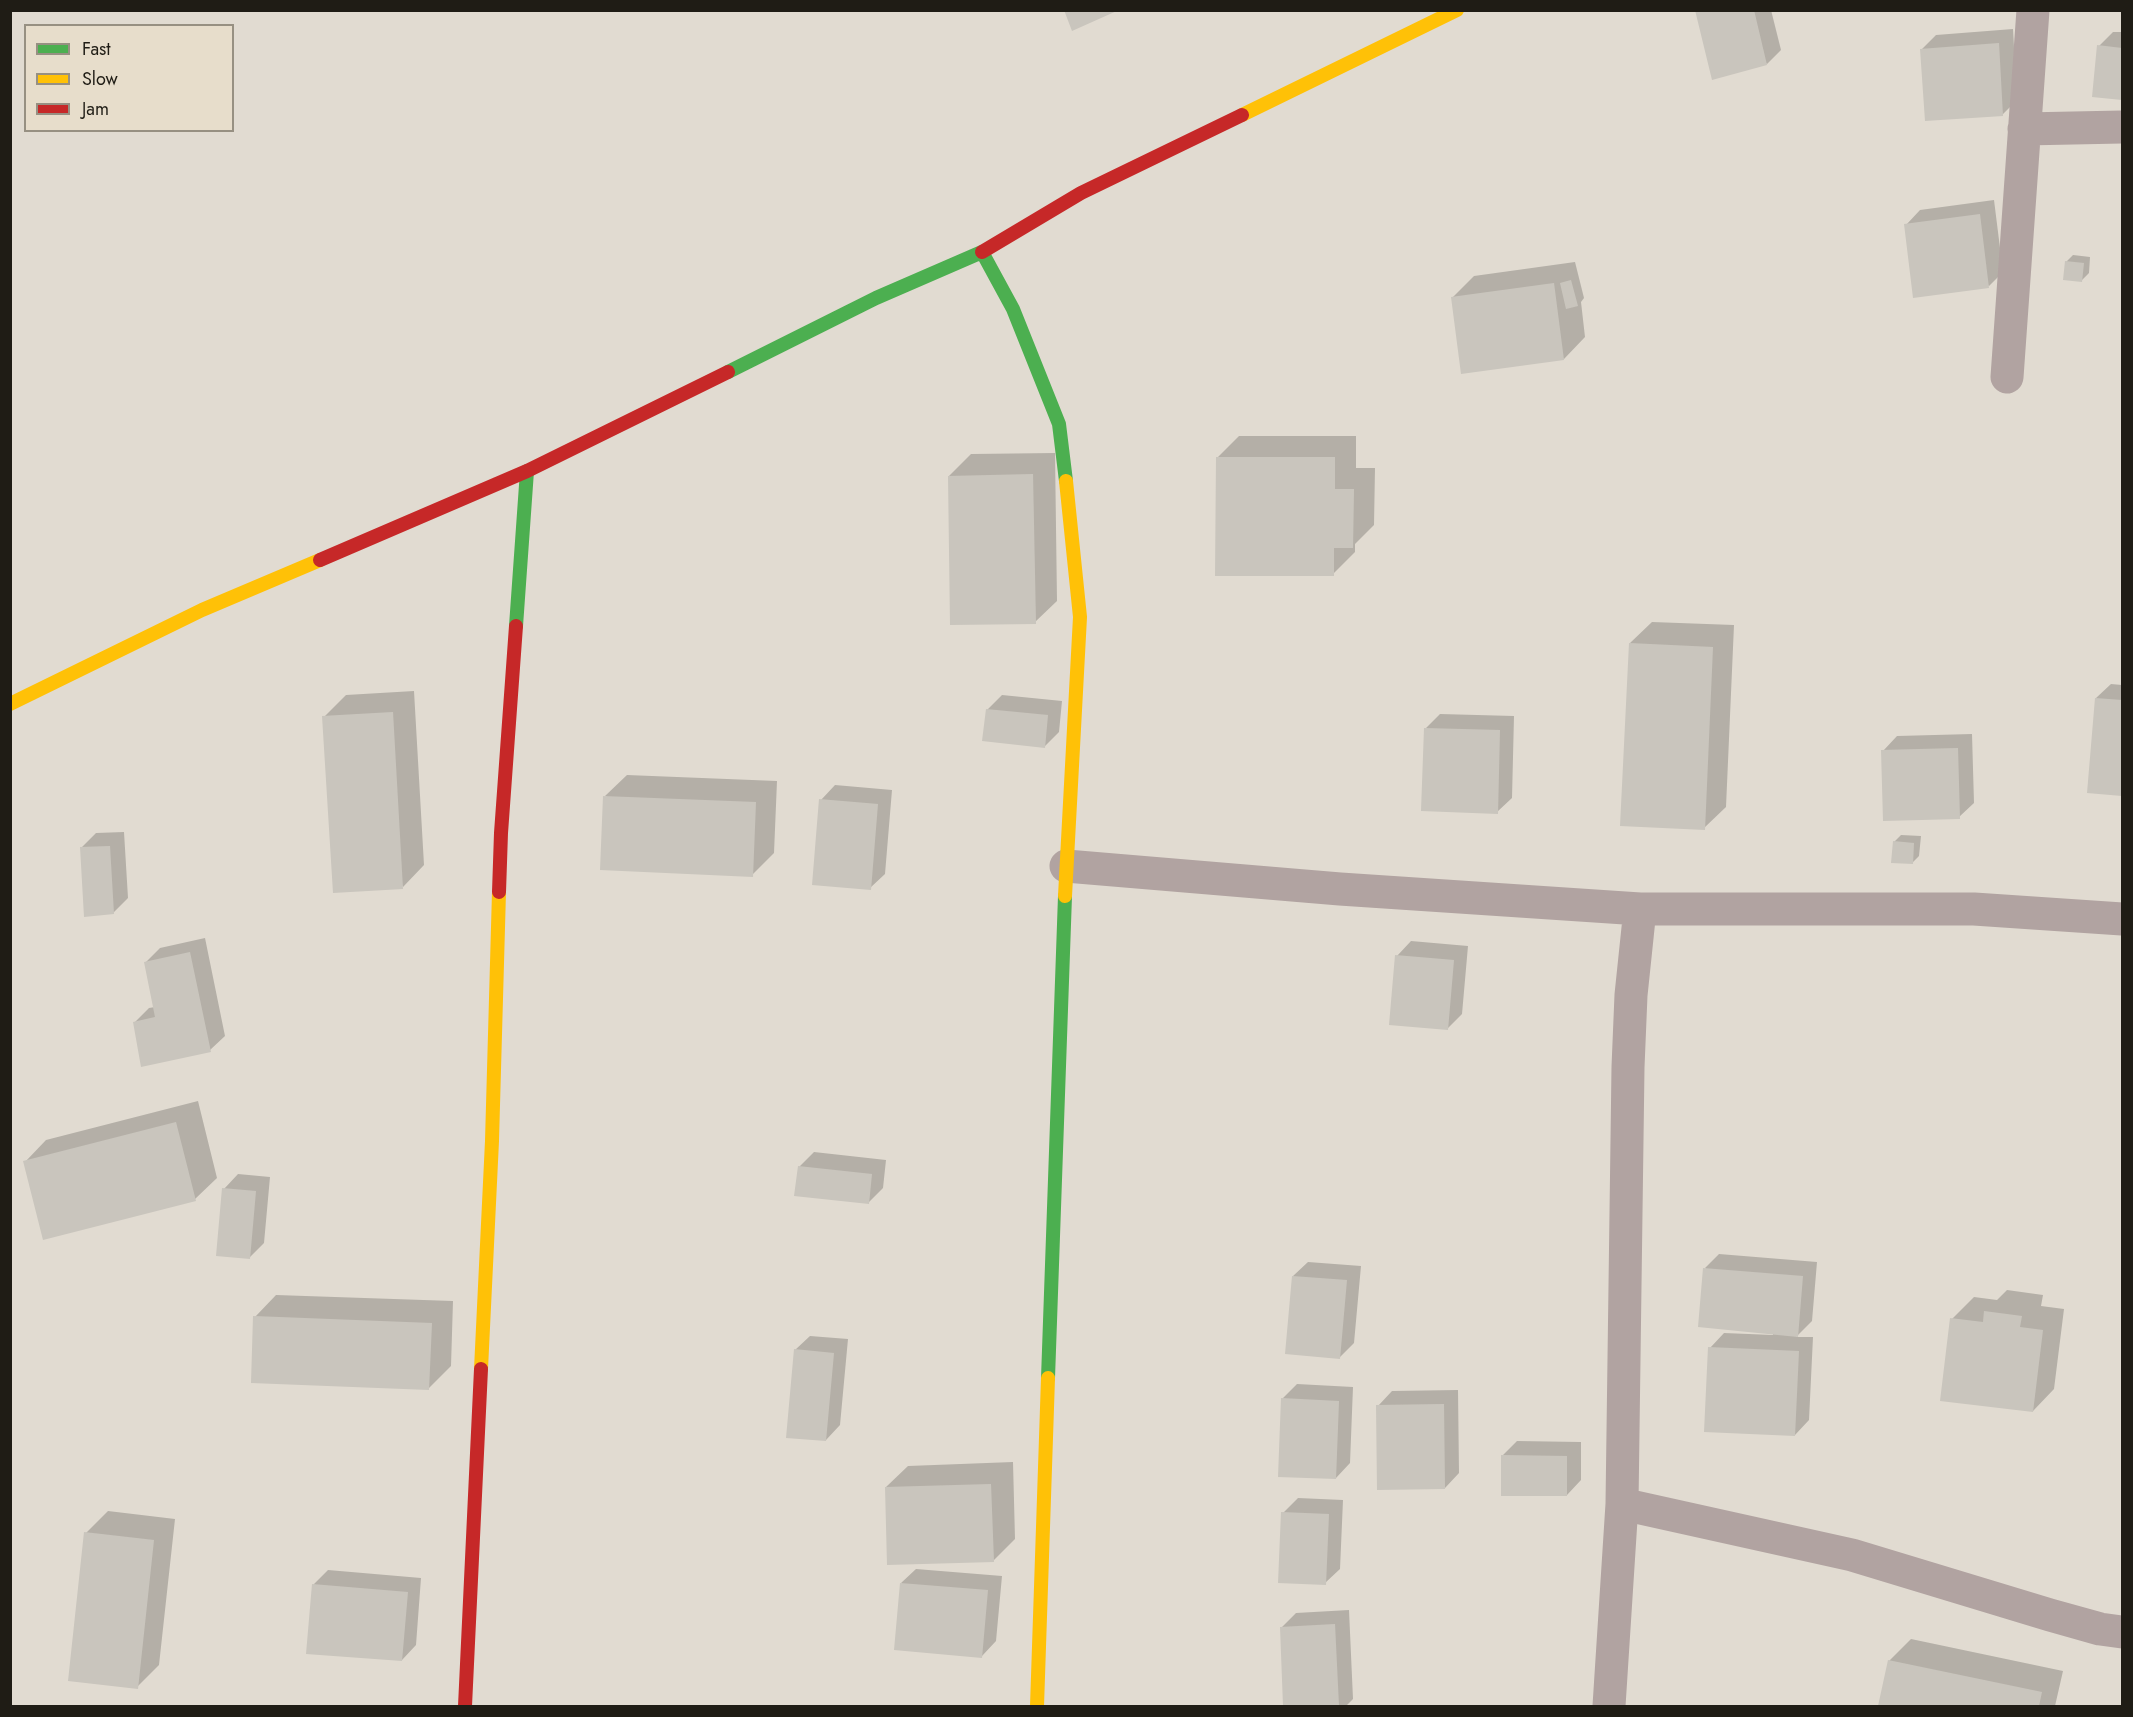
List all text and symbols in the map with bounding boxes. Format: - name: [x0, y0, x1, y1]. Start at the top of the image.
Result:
- legend: [24, 24, 234, 132]
- text: Fast: [82, 36, 111, 62]
- text: Slow: [82, 66, 118, 92]
- text: Jam: [82, 96, 109, 122]

